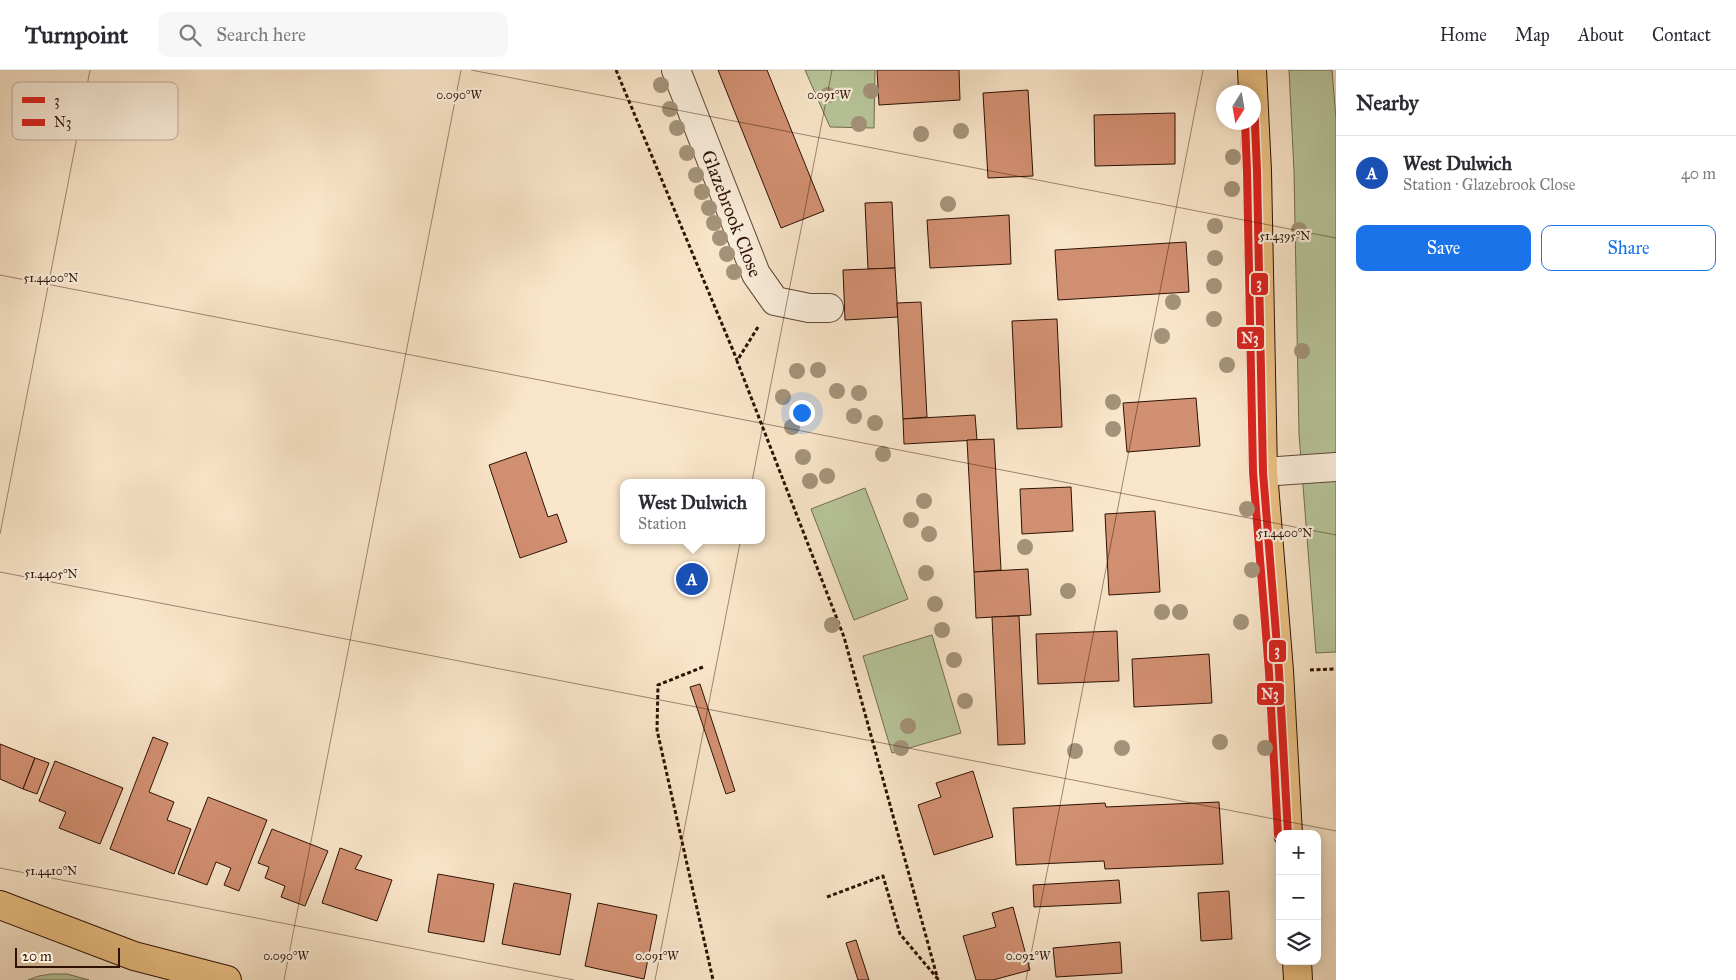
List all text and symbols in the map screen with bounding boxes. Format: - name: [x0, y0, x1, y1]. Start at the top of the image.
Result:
- search box: [158, 12, 508, 57]
- text: Turnpoint: [25, 20, 128, 50]
- icon: search: [176, 21, 204, 49]
- text: Search here: [216, 23, 306, 46]
- text: Home: [1440, 24, 1487, 46]
- text: Map: [1515, 24, 1550, 46]
- text: About: [1578, 24, 1624, 46]
- text: Contact: [1652, 24, 1711, 46]
- legend: [12, 82, 178, 140]
- north arrow: [1216, 85, 1261, 130]
- text: 0.090°W: [436, 88, 482, 102]
- text: 0.091°W: [807, 88, 851, 102]
- text: Nearby: [1356, 90, 1419, 116]
- text: 3: [54, 92, 60, 109]
- text: N3: [54, 114, 71, 131]
- street label: Glazebrook Close: [696, 147, 767, 281]
- text: West Dulwich: [1403, 152, 1512, 175]
- text: A: [1367, 164, 1377, 183]
- text: 40 m: [1681, 164, 1716, 183]
- text: Station · Glazebrook Close: [1403, 175, 1575, 194]
- button: Save: [1356, 225, 1531, 271]
- button: Share: [1541, 225, 1716, 271]
- text: 51.4395°N: [1260, 229, 1310, 243]
- text: 51.4400°N: [24, 271, 78, 285]
- line badge: 3: [1250, 272, 1269, 296]
- text: 3: [1256, 275, 1262, 293]
- line badge: N3: [1236, 326, 1265, 350]
- text: N3: [1241, 330, 1259, 348]
- your location: [789, 400, 815, 426]
- popup: [620, 479, 765, 544]
- text: West Dulwich: [638, 491, 747, 514]
- text: Station: [638, 514, 686, 533]
- text: 51.4400°N: [1258, 526, 1312, 540]
- pin: A: [676, 560, 708, 598]
- text: 51.4405°N: [24, 567, 78, 581]
- line badge: 3: [1268, 639, 1287, 663]
- text: 3: [1274, 642, 1280, 660]
- line badge: N3: [1256, 682, 1285, 706]
- text: N3: [1261, 686, 1279, 704]
- map controls: [1276, 830, 1321, 965]
- button: +: [1276, 830, 1321, 875]
- text: 51.4410°N: [25, 864, 77, 878]
- button: −: [1276, 875, 1321, 920]
- button: layers: [1276, 920, 1321, 965]
- scale bar: [15, 945, 120, 968]
- text: 20 m: [22, 948, 52, 965]
- text: 0.090°W: [263, 949, 309, 963]
- text: 0.091°W: [635, 949, 679, 963]
- text: 0.092°W: [1006, 949, 1051, 963]

